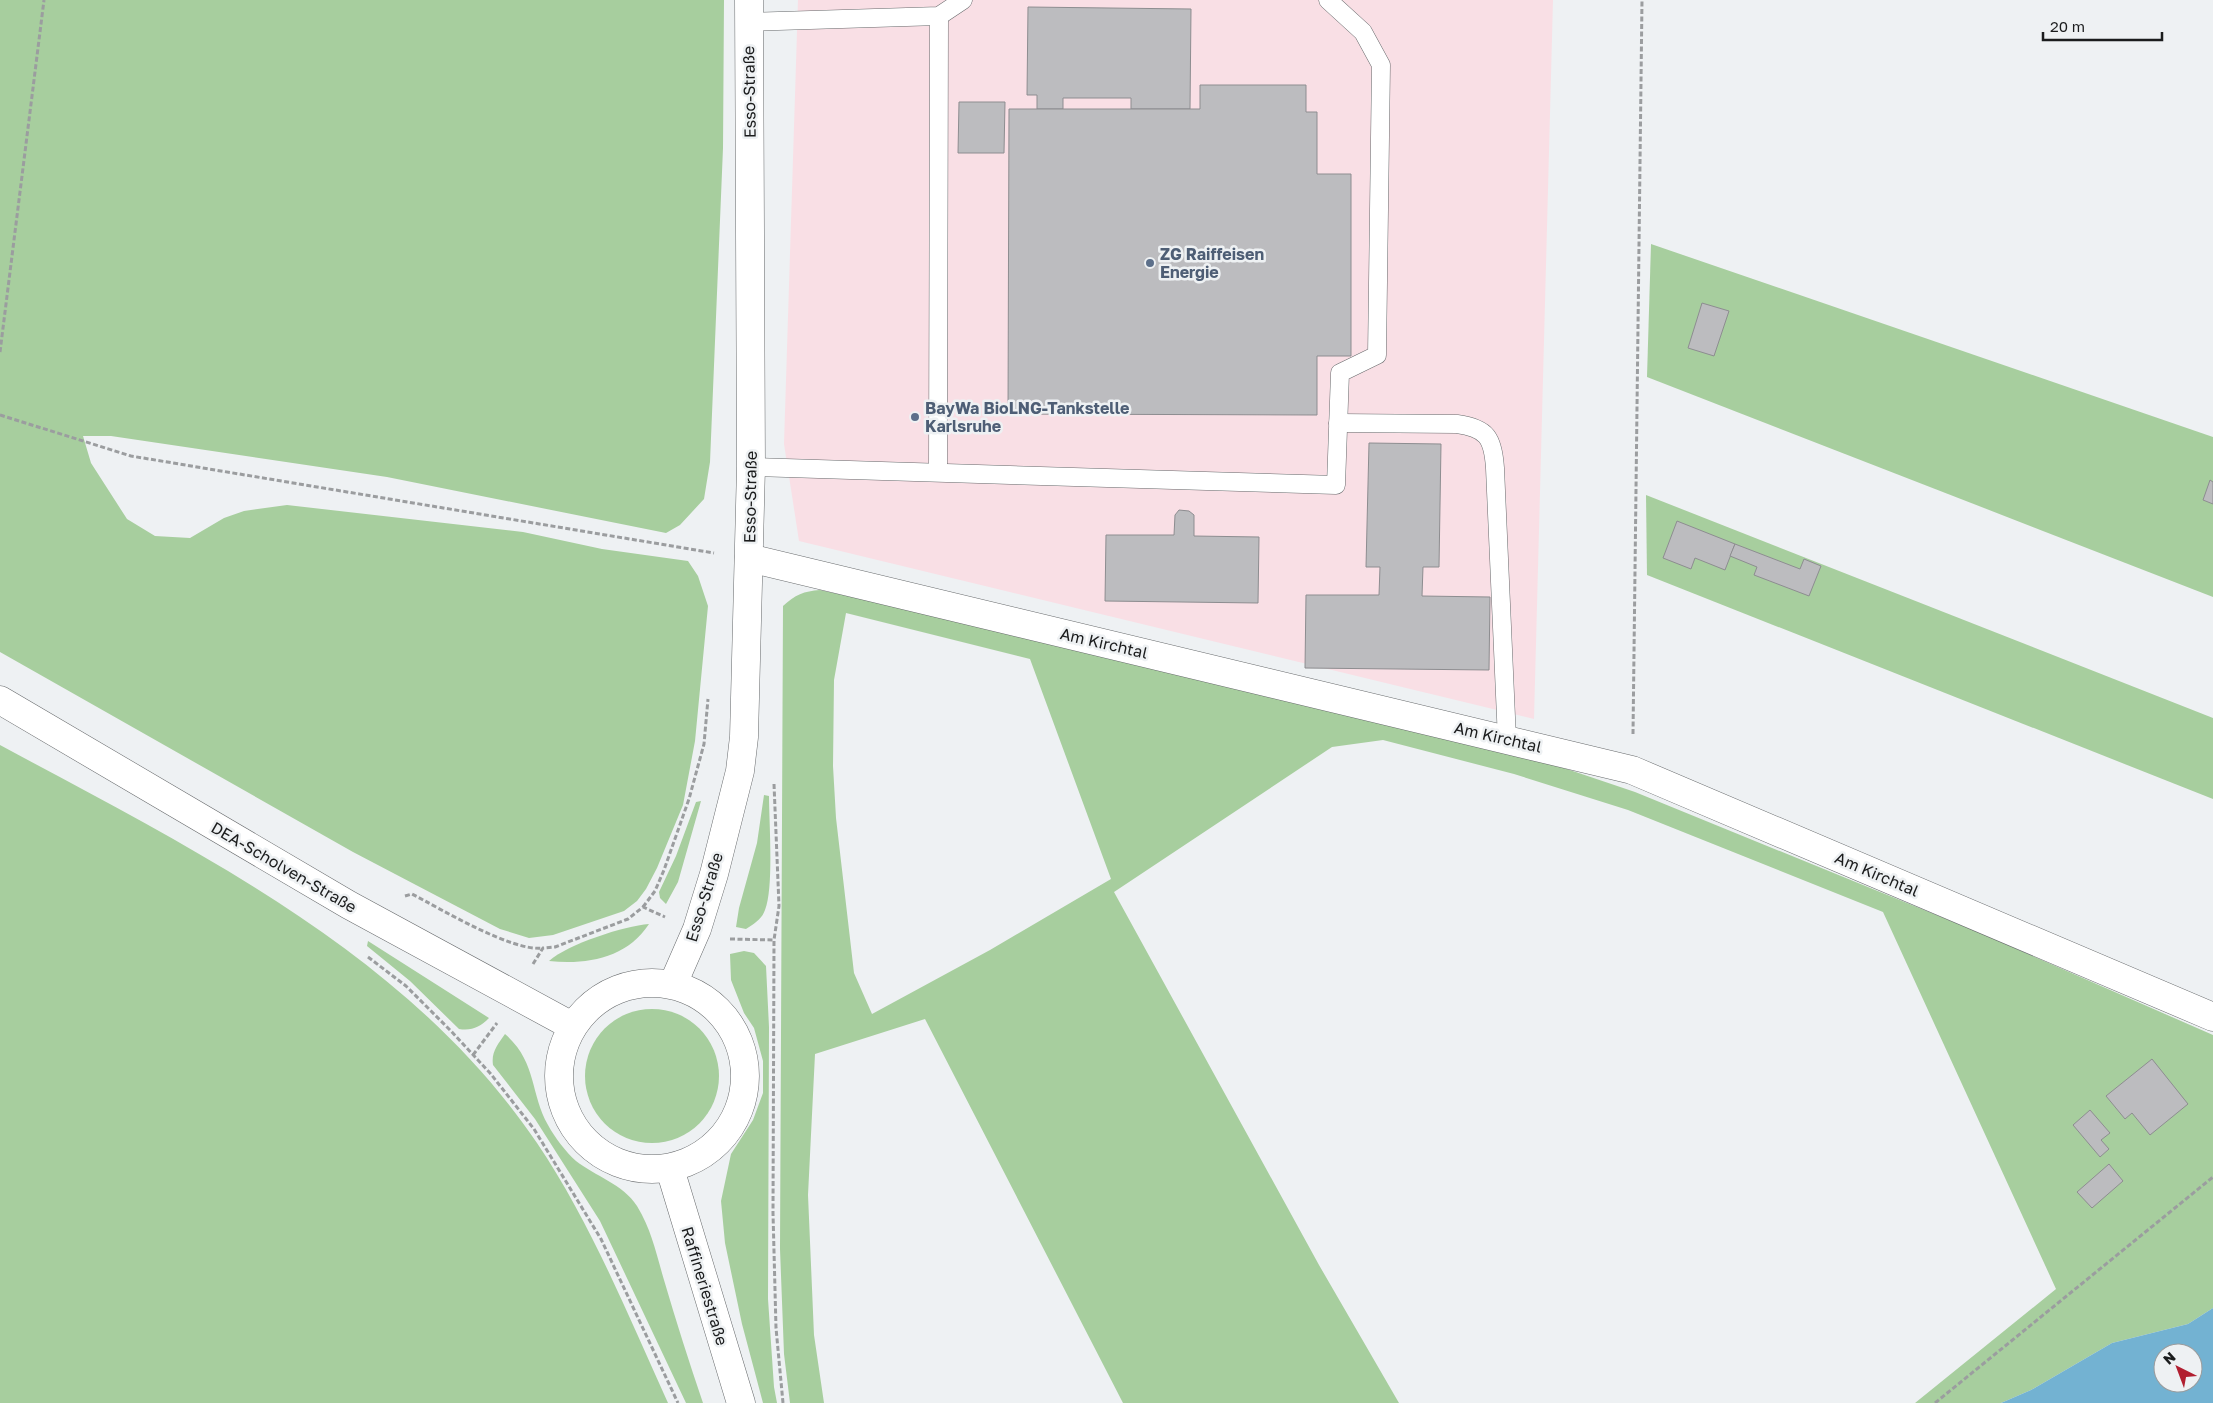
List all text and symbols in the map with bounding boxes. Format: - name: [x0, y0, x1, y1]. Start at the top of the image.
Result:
- scale bar: [2043, 10, 2162, 42]
- text: 20 m: [2050, 17, 2085, 35]
- street label: Esso-Straße: [738, 46, 760, 138]
- place label: ZG Raiffeisen Energie: [1160, 244, 1264, 282]
- marker: ZG Raiffeisen Energie: [1144, 257, 1156, 269]
- place label: BayWa BioLNG-Tankstelle Karlsruhe: [925, 398, 1129, 436]
- marker: BayWa BioLNG-Tankstelle Karlsruhe: [909, 411, 921, 423]
- street label: Esso-Straße: [739, 451, 761, 543]
- street label: Am Kirchtal: [1058, 623, 1150, 663]
- street label: Am Kirchtal: [1452, 717, 1544, 757]
- street label: DEA-Scholven-Straße: [208, 817, 360, 917]
- street label: Am Kirchtal: [1832, 847, 1922, 901]
- street label: Esso-Straße: [681, 850, 727, 944]
- street label: Raffineriestraße: [677, 1224, 733, 1348]
- north arrow: [2153, 1343, 2203, 1393]
- text: N: [2159, 1348, 2179, 1368]

